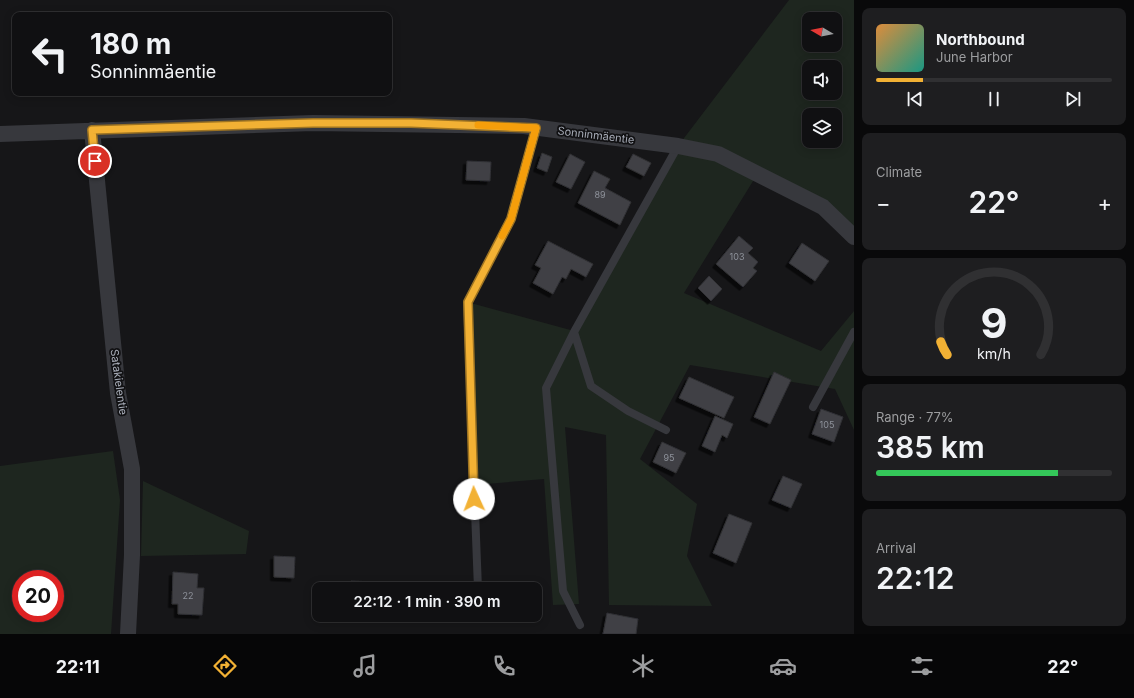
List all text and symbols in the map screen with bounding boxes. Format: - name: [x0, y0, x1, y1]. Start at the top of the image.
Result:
- north arrow: [802, 12, 842, 52]
- map controls: [802, 12, 842, 148]
- text: 180 m: [90, 27, 171, 61]
- icon: left: [24, 28, 76, 80]
- text: Northbound: [936, 30, 1025, 49]
- text: June Harbor: [936, 49, 1013, 65]
- button: sound: [802, 60, 842, 100]
- text: Sonninmäentie: [90, 61, 216, 82]
- icon: previous: [904, 88, 926, 110]
- icon: pause: [983, 88, 1005, 110]
- icon: next: [1062, 88, 1084, 110]
- button: layers: [802, 108, 842, 148]
- street label: Sonninmäentie: [557, 123, 635, 147]
- pin: [78, 144, 112, 178]
- icon: arrive: [84, 150, 106, 172]
- text: Climate: [876, 164, 922, 180]
- text: 22°: [968, 184, 1020, 220]
- house number: 89: [594, 189, 606, 200]
- text: −: [876, 190, 891, 216]
- text: +: [1097, 190, 1112, 216]
- house number: 103: [730, 251, 745, 262]
- text: 9: [980, 298, 1008, 348]
- text: km/h: [977, 345, 1011, 362]
- street label: Satakielentie: [107, 348, 131, 416]
- text: Range · 77%: [876, 409, 954, 425]
- house number: 105: [820, 419, 834, 430]
- text: 385 km: [876, 429, 985, 465]
- house number: 95: [663, 452, 675, 463]
- position arrow: [453, 478, 495, 520]
- text: Arrival: [876, 540, 916, 556]
- text: 22:12: [876, 560, 954, 596]
- speed limit sign: 20: [12, 570, 64, 622]
- house number: 22: [183, 590, 193, 601]
- text: 22:12 · 1 min · 390 m: [354, 592, 500, 611]
- icon: directions: [211, 652, 239, 680]
- icon: music: [351, 652, 379, 680]
- icon: phone: [490, 652, 518, 680]
- icon: climate: [629, 652, 657, 680]
- icon: car: [769, 652, 797, 680]
- icon: filters: [908, 652, 936, 680]
- text: 22:11: [56, 656, 100, 677]
- text: 22°: [1047, 656, 1078, 677]

